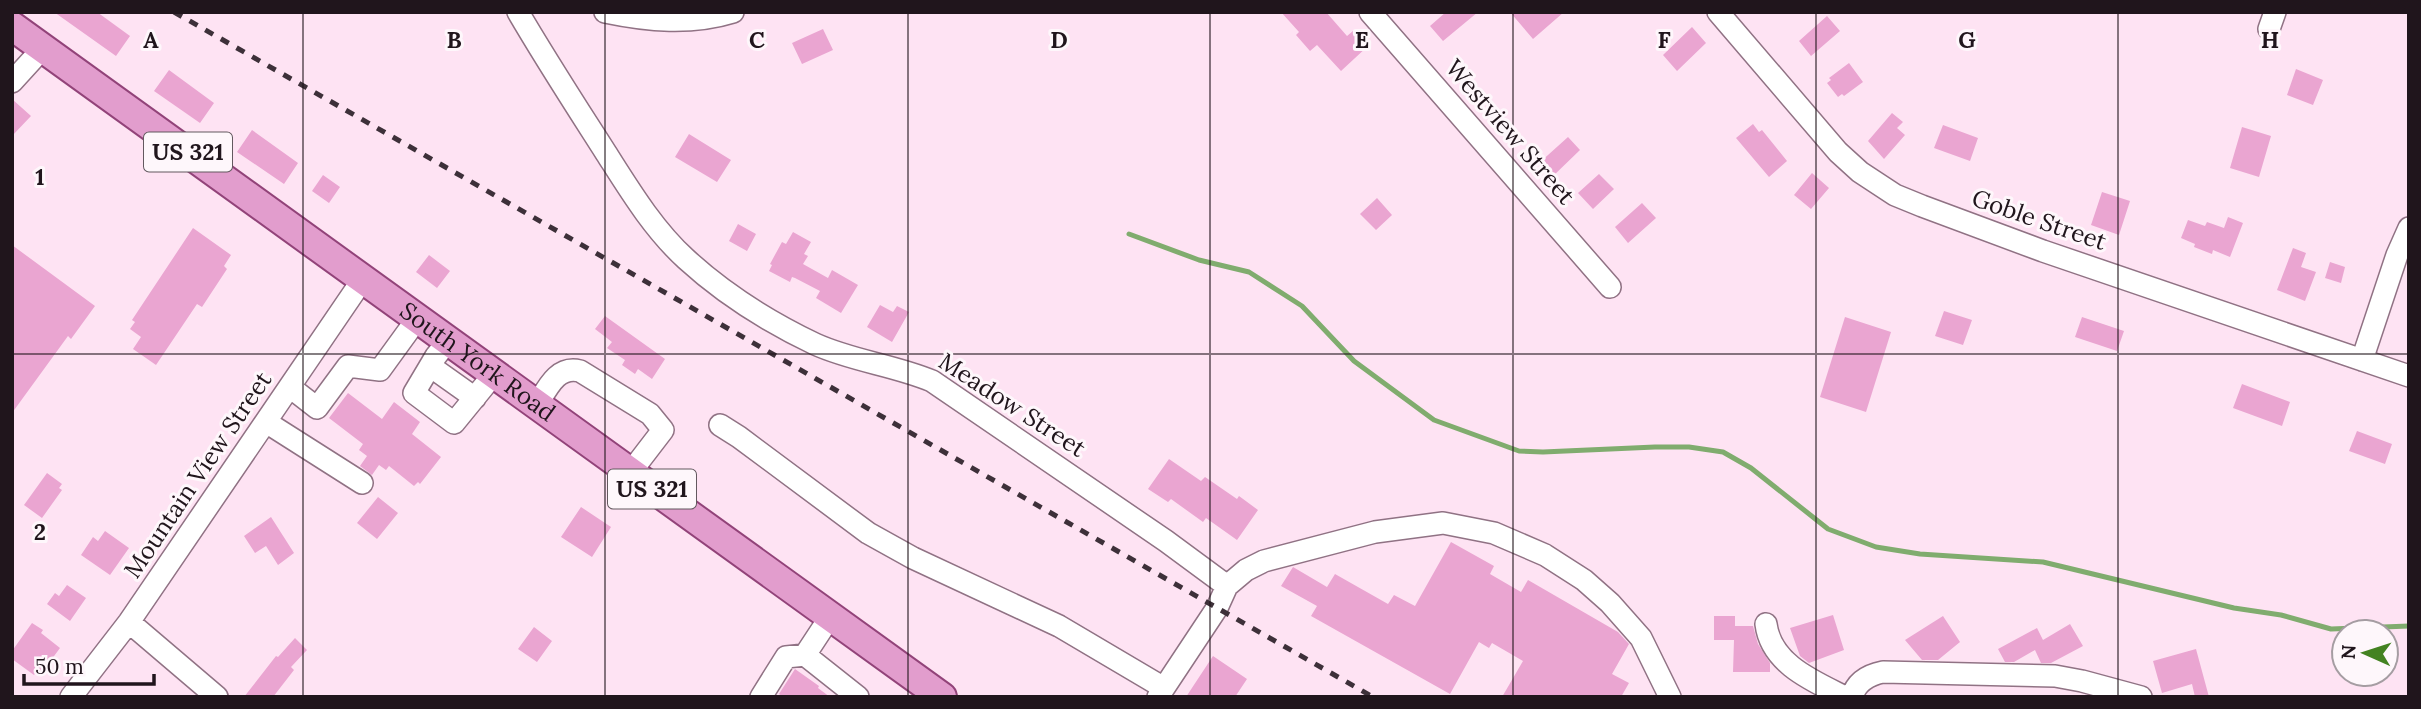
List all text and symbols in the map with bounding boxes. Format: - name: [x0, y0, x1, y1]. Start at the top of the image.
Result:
- text: A: [143, 25, 159, 54]
- text: B: [446, 25, 462, 54]
- text: C: [749, 25, 765, 54]
- text: D: [1050, 25, 1068, 54]
- text: E: [1355, 25, 1369, 54]
- text: F: [1657, 25, 1671, 54]
- text: G: [1958, 25, 1976, 54]
- text: H: [2261, 25, 2279, 54]
- street label: Westview Street: [1439, 53, 1582, 211]
- road number: US 321: [144, 132, 232, 172]
- text: 1: [35, 162, 45, 191]
- street label: Goble Street: [1968, 182, 2111, 257]
- street label: South York Road: [394, 295, 562, 428]
- street label: Meadow Street: [933, 346, 1092, 464]
- street label: Mountain View Street: [117, 365, 279, 584]
- road number: US 321: [608, 470, 696, 509]
- text: 2: [34, 517, 46, 546]
- north arrow: [2330, 618, 2400, 688]
- scale bar: [24, 642, 154, 686]
- text: N: [2336, 644, 2360, 660]
- text: 50 m: [35, 653, 84, 680]

